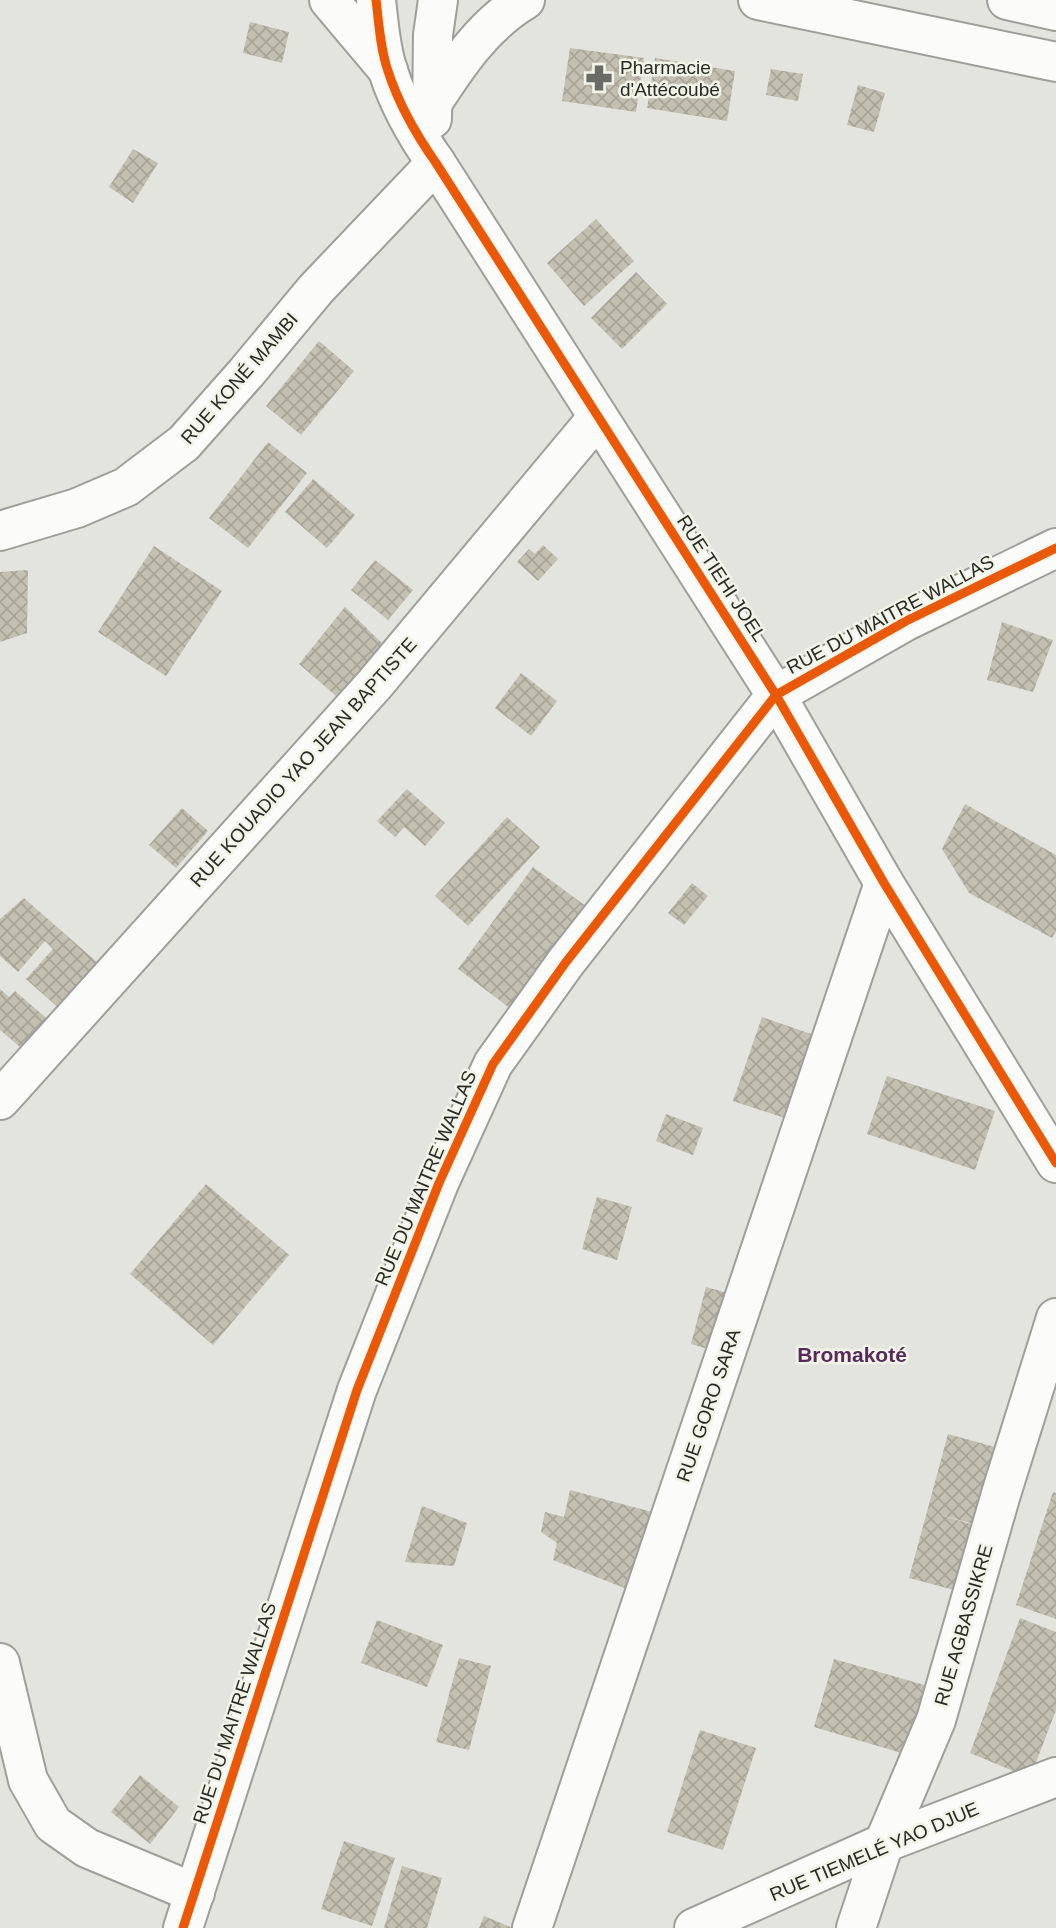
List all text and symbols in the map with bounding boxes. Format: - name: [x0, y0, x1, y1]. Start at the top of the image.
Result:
- place label: Pharmacie d'Attécoubé: [620, 57, 720, 100]
- pharmacy icon: Pharmacie d'Attécoubé: [584, 63, 614, 93]
- street label: RUE KONÉ MAMBI: [177, 308, 302, 448]
- street label: RUE TIEHI JOEL: [673, 511, 770, 645]
- street label: RUE DU MAITRE WALLAS: [783, 551, 997, 678]
- street label: RUE KOUADIO YAO JEAN BAPTISTE: [186, 634, 421, 891]
- street label: RUE DU MAITRE WALLAS: [371, 1068, 480, 1289]
- street label: RUE GORO SARA: [672, 1326, 745, 1484]
- district label: Bromakoté: [797, 1343, 907, 1366]
- street label: RUE AGBASSIKRE: [930, 1542, 997, 1708]
- street label: RUE DU MAITRE WALLAS: [189, 1600, 280, 1827]
- street label: RUE TIEMELÉ YAO DJUE: [767, 1798, 982, 1905]

